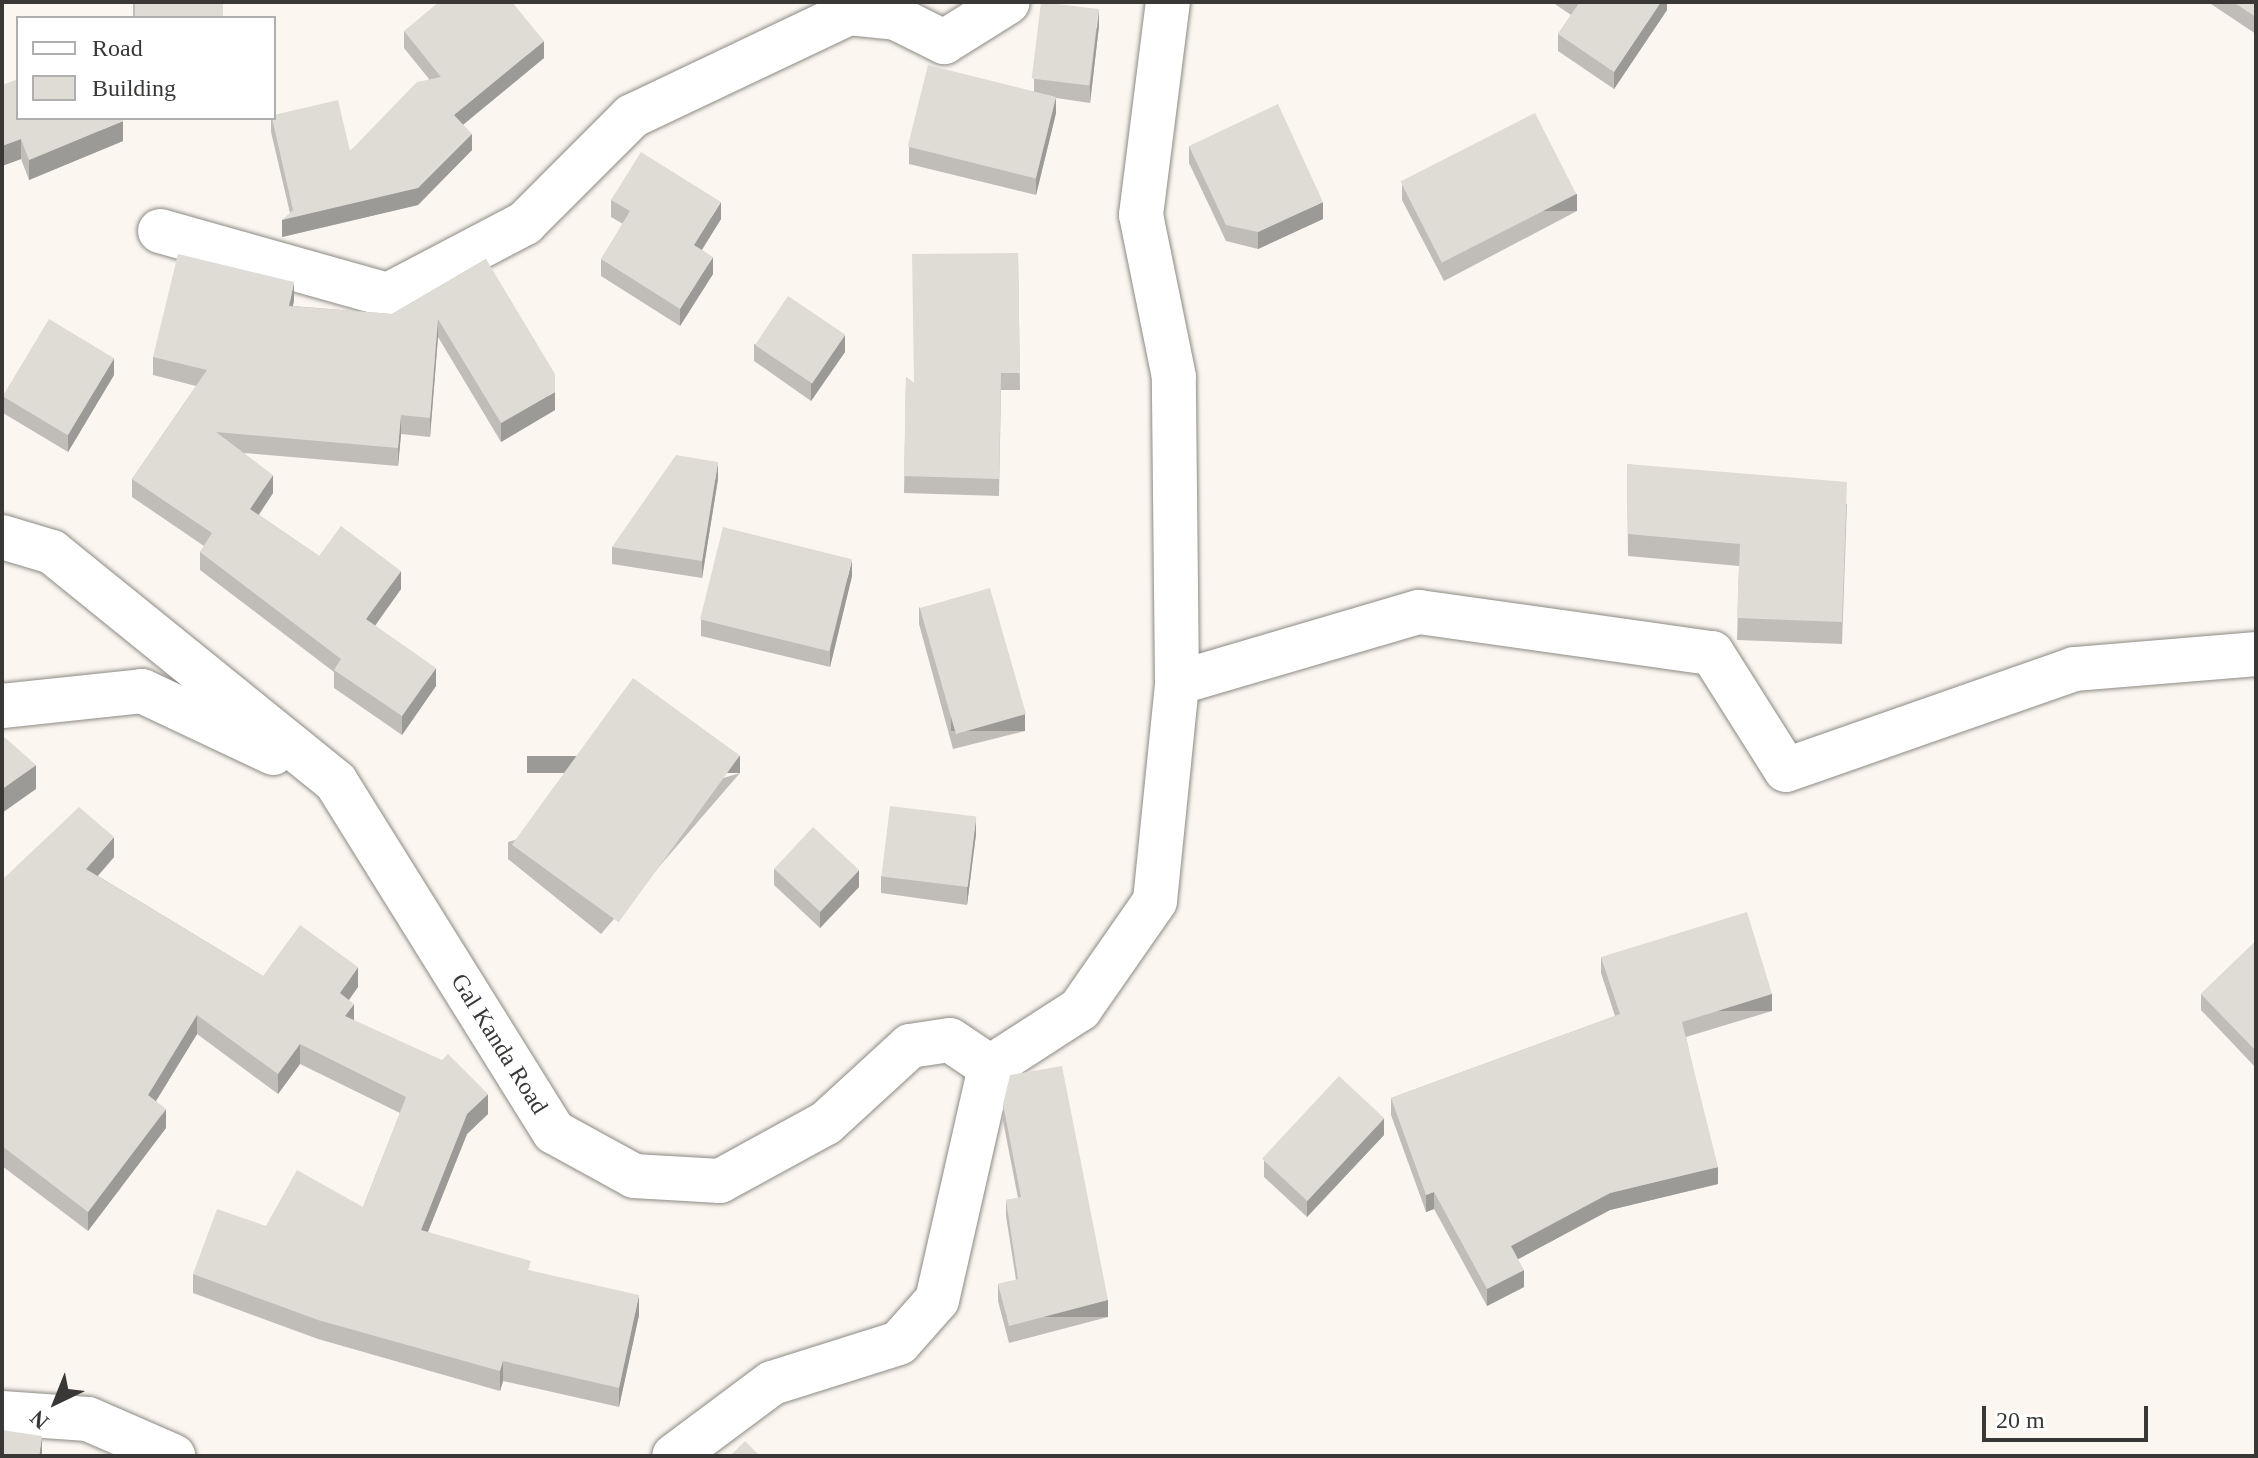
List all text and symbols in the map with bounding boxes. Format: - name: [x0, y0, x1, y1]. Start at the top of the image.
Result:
- legend: [16, 16, 276, 120]
- text: Road: [92, 35, 143, 61]
- text: Building: [92, 75, 176, 101]
- street label: Gal Kanda Road: [444, 969, 554, 1119]
- north arrow: [16, 1362, 96, 1442]
- scale bar: [1986, 1390, 2152, 1440]
- text: N: [25, 1405, 54, 1434]
- text: 20 m: [1996, 1407, 2045, 1433]

